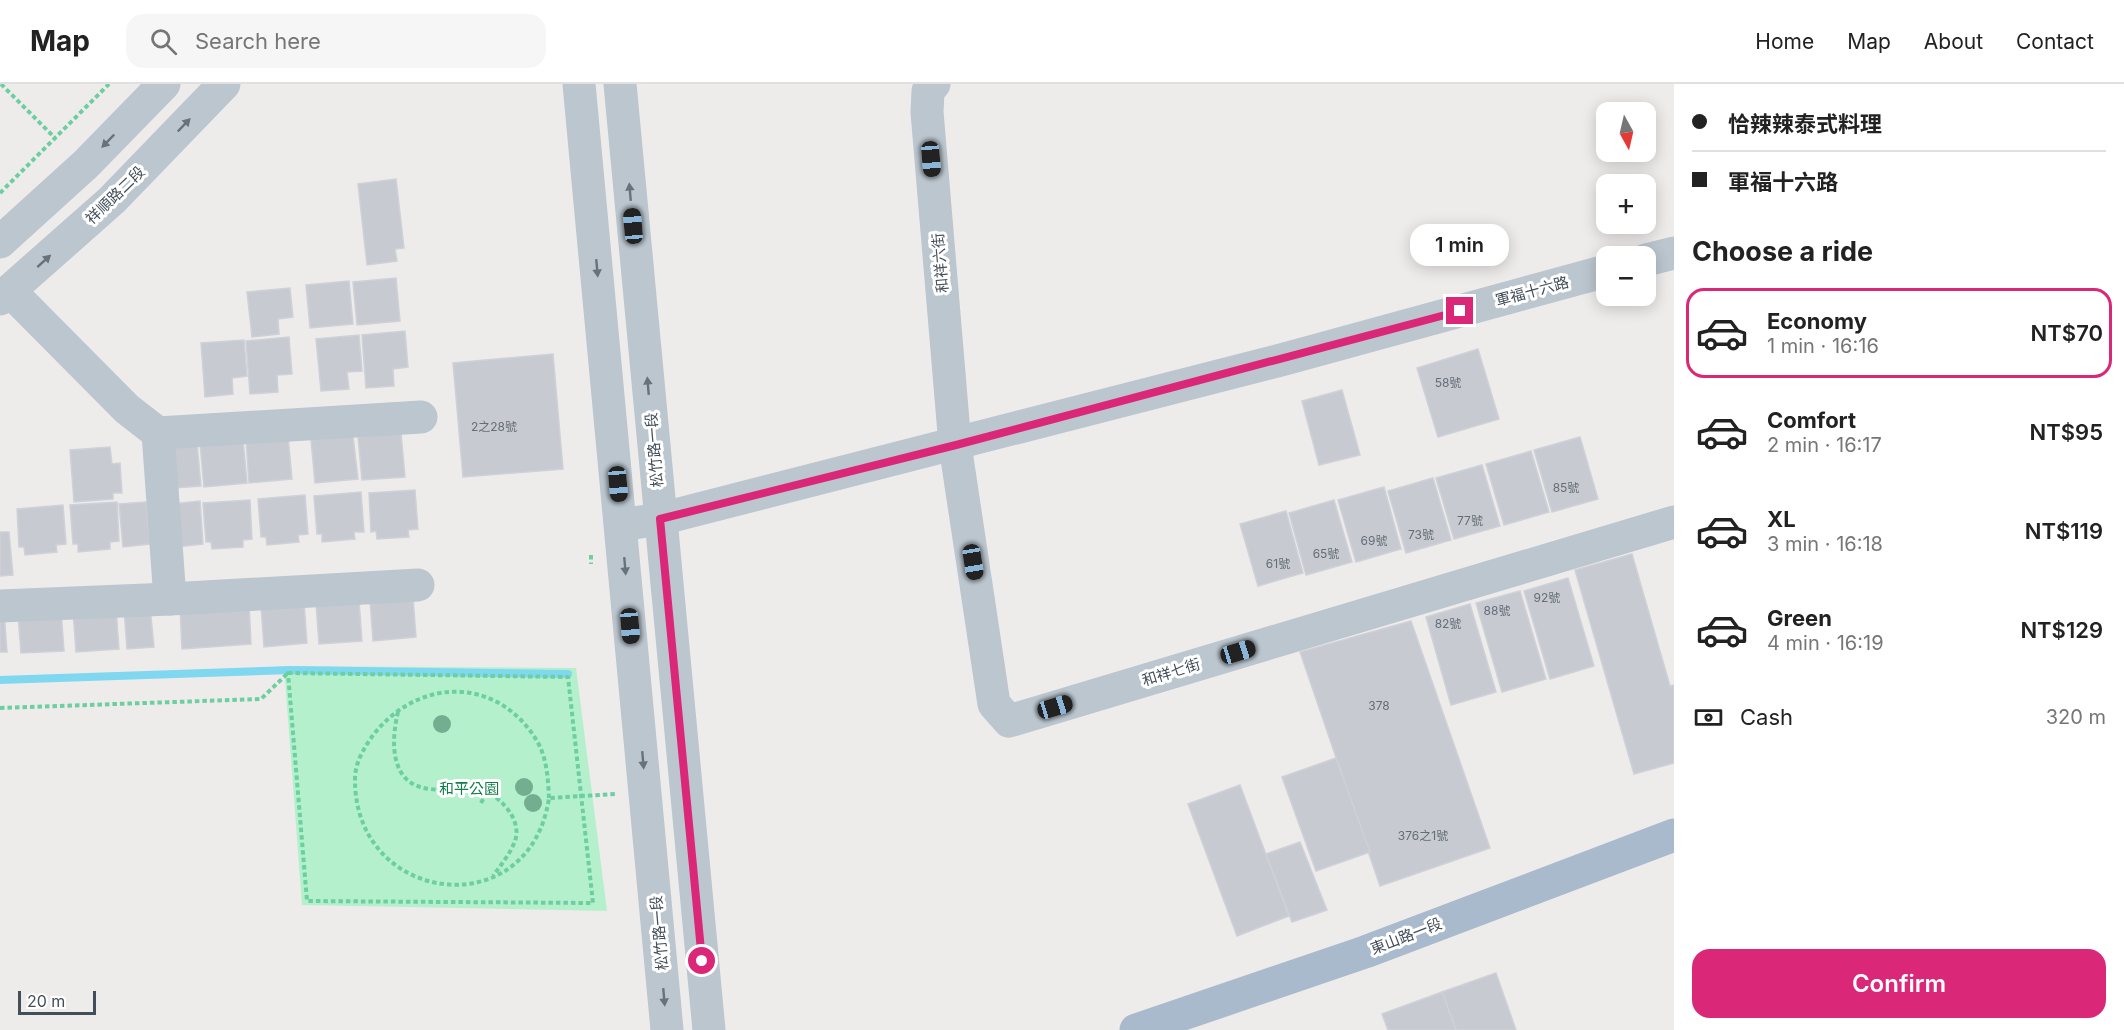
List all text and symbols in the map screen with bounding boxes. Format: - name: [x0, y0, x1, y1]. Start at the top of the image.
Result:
- search box: [126, 14, 546, 68]
- text: Map: [30, 24, 90, 58]
- icon: search: [147, 25, 180, 58]
- text: Search here: [195, 28, 321, 54]
- text: Home: [1755, 29, 1814, 54]
- text: Map: [1847, 29, 1891, 54]
- text: About: [1924, 29, 1983, 54]
- text: Contact: [2016, 29, 2094, 54]
- north arrow: [1596, 102, 1656, 162]
- map controls: [1596, 102, 1656, 306]
- text: 恰辣辣泰式料理: [1728, 111, 1882, 137]
- one-way arrow: [177, 118, 191, 133]
- one-way arrow: [102, 134, 116, 148]
- car: [920, 140, 942, 178]
- street label: 祥順路二段: [81, 162, 149, 228]
- text: 軍福十六路: [1728, 169, 1838, 195]
- button: +: [1596, 174, 1656, 234]
- one-way arrow: [625, 183, 635, 202]
- car: [622, 207, 644, 245]
- callout: 1 min: [1410, 224, 1510, 266]
- street label: 和祥六街: [928, 232, 952, 294]
- text: 1 min: [1435, 233, 1484, 257]
- text: Choose a ride: [1692, 235, 1873, 268]
- button: −: [1596, 246, 1656, 306]
- one-way arrow: [36, 254, 52, 267]
- one-way arrow: [592, 258, 602, 277]
- street label: 軍福十六路: [1493, 272, 1571, 310]
- route end: [1446, 297, 1473, 324]
- icon: car: [1695, 306, 1749, 360]
- text: Economy: [1767, 308, 1867, 334]
- text: NT$70: [2031, 320, 2103, 346]
- text: 1 min · 16:16: [1767, 334, 1879, 358]
- house number: 58號: [1435, 375, 1461, 390]
- one-way arrow: [643, 377, 653, 396]
- icon: car: [1695, 405, 1749, 459]
- text: Comfort: [1767, 407, 1856, 433]
- street label: 松竹路一段: [641, 412, 667, 488]
- house number: 2之28號: [471, 419, 517, 434]
- text: NT$95: [2030, 419, 2103, 445]
- text: 2 min · 16:17: [1767, 433, 1882, 457]
- car: [607, 465, 629, 503]
- house number: 85號: [1553, 480, 1579, 495]
- icon: car: [1695, 504, 1749, 558]
- text: XL: [1767, 506, 1796, 532]
- house number: 77號: [1457, 513, 1483, 528]
- text: NT$119: [2025, 518, 2103, 544]
- house number: 73號: [1408, 527, 1434, 542]
- text: 3 min · 16:18: [1767, 532, 1883, 556]
- house number: 69號: [1361, 533, 1387, 548]
- car: [961, 543, 985, 581]
- house number: 65號: [1313, 546, 1339, 561]
- house number: 61號: [1266, 556, 1290, 571]
- one-way arrow: [620, 557, 630, 576]
- house number: 92號: [1534, 590, 1560, 605]
- house number: 88號: [1484, 603, 1510, 618]
- icon: car: [1695, 603, 1749, 657]
- text: Green: [1767, 605, 1832, 631]
- car: [619, 607, 641, 645]
- house number: 82號: [1435, 616, 1461, 631]
- text: NT$129: [2020, 617, 2103, 643]
- text: 4 min · 16:19: [1767, 631, 1884, 655]
- car: [1218, 638, 1258, 666]
- street label: 和祥七街: [1140, 654, 1202, 690]
- car: [1035, 693, 1075, 721]
- house number: 378: [1368, 698, 1390, 713]
- icon: cash: [1692, 701, 1725, 734]
- text: Cash: [1740, 704, 1793, 730]
- text: 320 m: [2046, 705, 2106, 729]
- one-way arrow: [638, 751, 648, 770]
- park label: 和平公園: [439, 779, 499, 798]
- house number: 376之1號: [1398, 828, 1448, 843]
- street label: 松竹路一段: [646, 895, 672, 971]
- street label: 東山路一段: [1368, 914, 1444, 958]
- route start: [688, 947, 715, 974]
- button: Confirm: [1692, 949, 2106, 1018]
- one-way arrow: [659, 987, 669, 1006]
- scale bar: [18, 988, 96, 1016]
- text: 20 m: [27, 991, 65, 1011]

